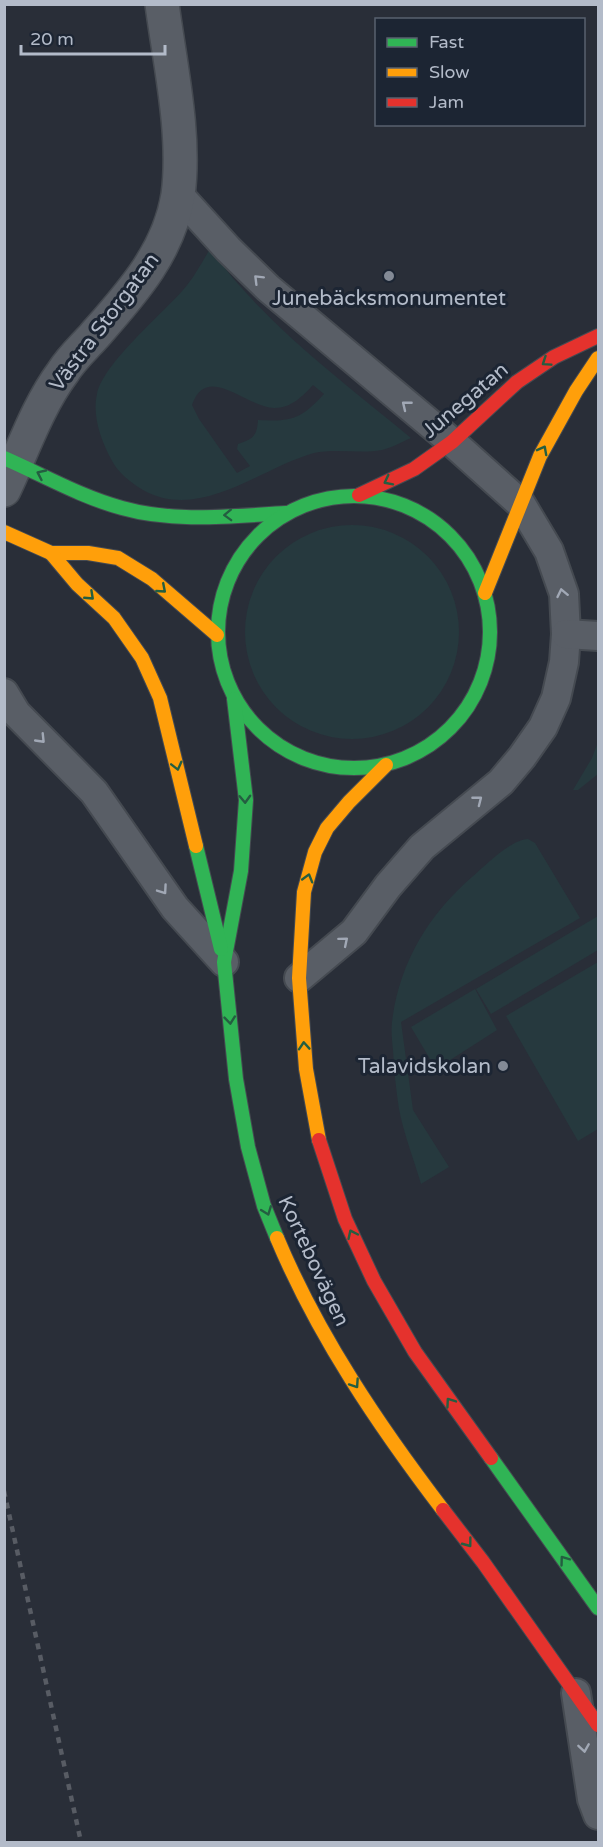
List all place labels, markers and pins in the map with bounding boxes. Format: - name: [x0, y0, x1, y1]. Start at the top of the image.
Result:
- marker: Junebäcksmonumentet: [382, 269, 396, 283]
- place label: Junebäcksmonumentet: [272, 286, 506, 311]
- place label: Talavidskolan: [358, 1054, 491, 1079]
- marker: Talavidskolan: [496, 1059, 510, 1073]

